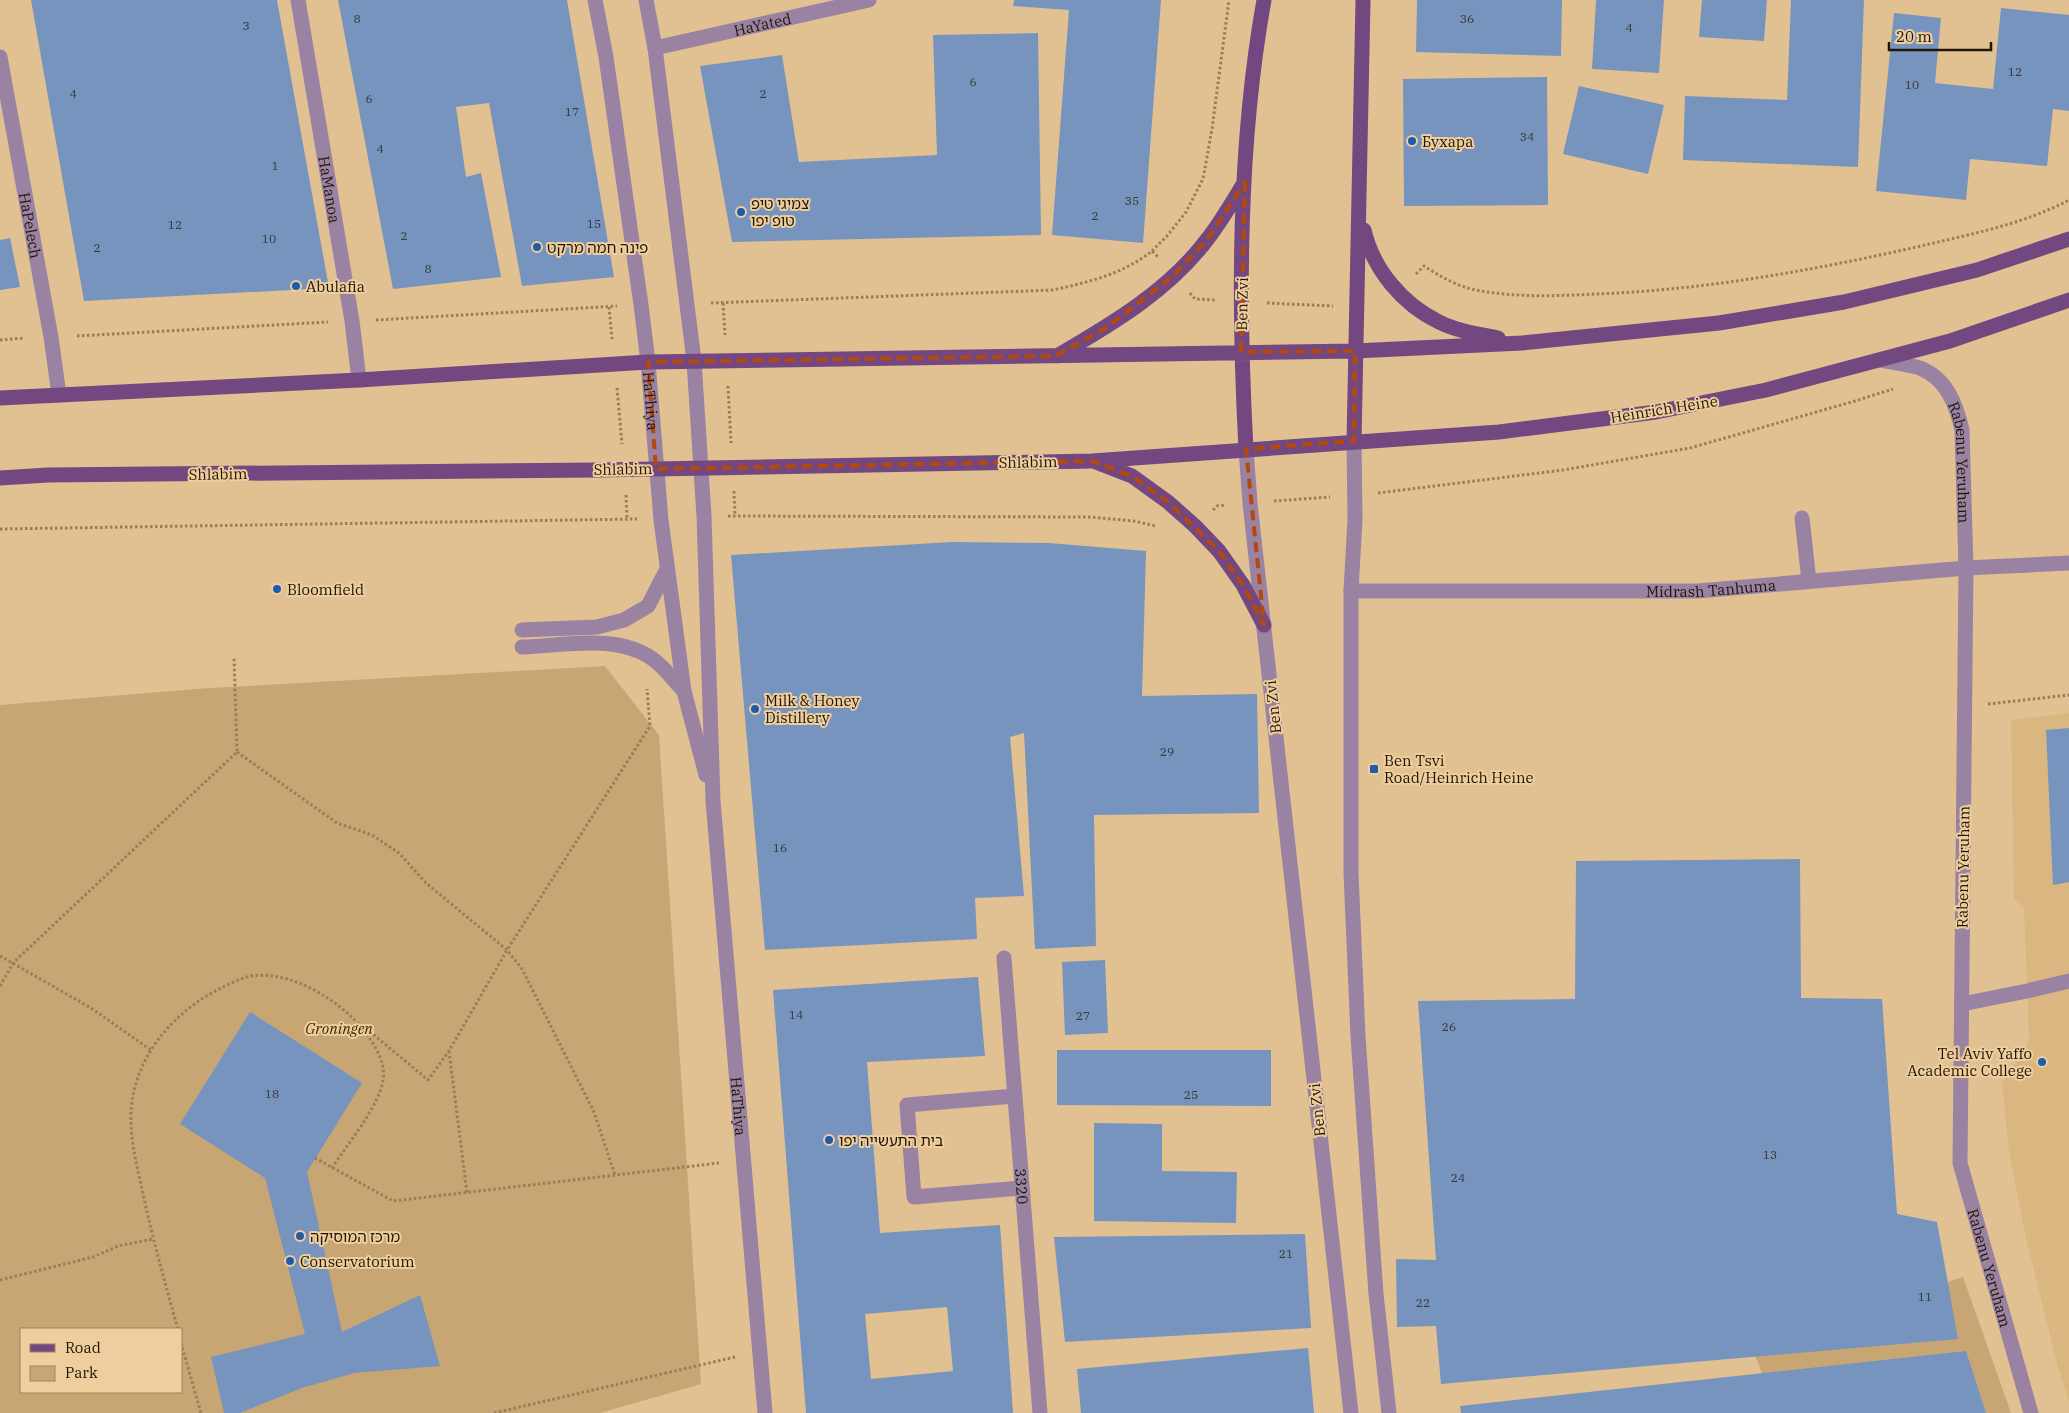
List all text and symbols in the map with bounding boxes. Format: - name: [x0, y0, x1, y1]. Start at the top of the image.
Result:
- street label: HaYated: [732, 8, 793, 40]
- house number: 8: [353, 11, 361, 26]
- house number: 36: [1460, 11, 1474, 26]
- house number: 3: [242, 18, 250, 33]
- house number: 4: [1625, 20, 1633, 35]
- scale bar: [1889, 20, 1992, 52]
- text: 20 m: [1896, 27, 1932, 46]
- house number: 12: [2008, 64, 2022, 79]
- house number: 6: [969, 74, 977, 89]
- house number: 10: [1905, 77, 1919, 92]
- house number: 4: [69, 86, 77, 101]
- house number: 2: [759, 86, 767, 101]
- house number: 6: [365, 91, 373, 106]
- house number: 17: [565, 104, 579, 119]
- house number: 34: [1520, 129, 1534, 144]
- place label: Бухара: [1422, 132, 1473, 151]
- marker: Бухара: [1406, 135, 1418, 147]
- house number: 4: [376, 141, 384, 156]
- street label: HaManoa: [315, 154, 345, 224]
- house number: 1: [271, 158, 279, 173]
- street label: HaPelech: [15, 191, 46, 260]
- house number: 35: [1125, 193, 1139, 208]
- place label: צמיגי טיפ טופ יפו: [751, 194, 809, 230]
- marker: צמיגי טיפ טופ יפו: [735, 206, 747, 218]
- house number: 2: [1091, 208, 1099, 223]
- house number: 15: [587, 216, 601, 231]
- house number: 12: [168, 217, 182, 232]
- house number: 2: [400, 228, 408, 243]
- house number: 10: [262, 231, 276, 246]
- place label: פינה חמה מרקט: [547, 238, 648, 257]
- house number: 2: [93, 240, 101, 255]
- marker: פינה חמה מרקט: [531, 241, 543, 253]
- house number: 8: [424, 261, 432, 276]
- place label: Abulafia: [306, 277, 365, 296]
- street label: Ben Zvi: [1232, 277, 1252, 331]
- marker: Abulafia: [290, 280, 302, 292]
- street label: HaThiya: [639, 371, 663, 431]
- street label: Heinrich Heine: [1609, 391, 1719, 427]
- street label: Rabenu Yeruham: [1945, 399, 1974, 523]
- street label: Shlabim: [998, 452, 1058, 472]
- street label: Shlabim: [593, 459, 653, 479]
- street label: Shlabim: [188, 464, 248, 484]
- street label: Midrash Tanhuma: [1646, 575, 1777, 601]
- place label: Bloomfield: [287, 580, 364, 599]
- marker: Bloomfield: [271, 583, 283, 595]
- street label: Ben Zvi: [1261, 679, 1285, 735]
- place label: Milk & Honey Distillery: [765, 691, 860, 727]
- marker: Milk & Honey Distillery: [749, 703, 761, 715]
- house number: 29: [1160, 744, 1174, 759]
- place label: Ben Tsvi Road/Heinrich Heine: [1384, 751, 1534, 787]
- marker: Ben Tsvi Road/Heinrich Heine: [1368, 763, 1380, 775]
- street label: Rabenu Yeruham: [1952, 806, 1974, 928]
- house number: 16: [773, 840, 787, 855]
- house number: 14: [789, 1007, 803, 1022]
- house number: 27: [1076, 1008, 1090, 1023]
- park label: Groningen: [305, 1019, 373, 1038]
- house number: 26: [1442, 1019, 1456, 1034]
- place label: Tel Aviv Yaffo Academic College: [1907, 1044, 2032, 1080]
- marker: Tel Aviv Yaffo Academic College: [2036, 1056, 2048, 1068]
- street label: HaThiya: [727, 1076, 751, 1136]
- street label: Ben Zvi: [1305, 1082, 1329, 1138]
- house number: 18: [265, 1086, 279, 1101]
- house number: 25: [1184, 1087, 1198, 1102]
- place label: בית התעשייה יפו: [839, 1131, 944, 1150]
- marker: בית התעשייה יפו: [823, 1134, 835, 1146]
- house number: 13: [1763, 1147, 1777, 1162]
- street label: 3320: [1011, 1168, 1033, 1205]
- house number: 24: [1451, 1170, 1465, 1185]
- street label: Rabenu Yeruham: [1964, 1206, 2016, 1329]
- place label: מרכז המוסיקה: [310, 1227, 400, 1246]
- marker: מרכז המוסיקה: [294, 1230, 306, 1242]
- house number: 21: [1279, 1246, 1293, 1261]
- place label: Conservatorium: [300, 1252, 415, 1271]
- marker: Conservatorium: [284, 1255, 296, 1267]
- house number: 11: [1918, 1289, 1932, 1304]
- house number: 22: [1416, 1295, 1430, 1310]
- legend: [20, 1328, 182, 1393]
- text: Road: [65, 1338, 101, 1357]
- text: Park: [65, 1363, 98, 1382]

